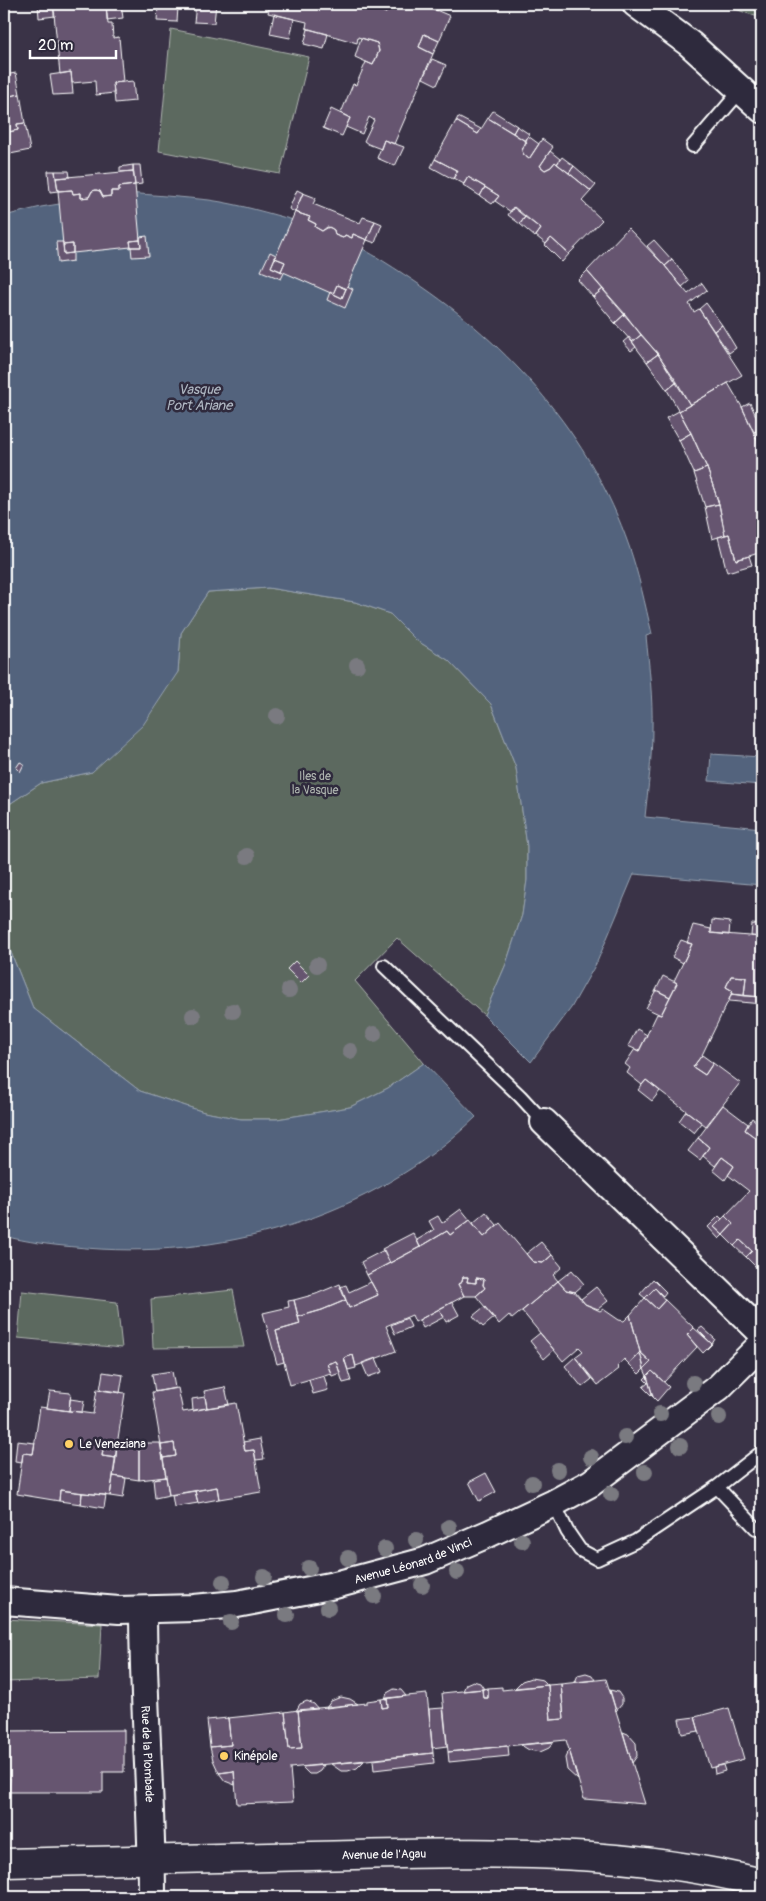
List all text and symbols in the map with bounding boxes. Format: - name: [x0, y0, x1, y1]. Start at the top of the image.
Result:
- scale bar: [30, 28, 116, 60]
- text: 20 m: [38, 36, 73, 55]
- water label: Vasque Port Ariane: [166, 381, 234, 414]
- park label: Iles de la Vasque: [292, 769, 338, 798]
- place label: Le Veneziana: [79, 1437, 146, 1452]
- marker: Le Veneziana: [63, 1438, 75, 1450]
- street label: Avenue Léonard de Vinci: [353, 1535, 474, 1588]
- street label: Rue de la Plombade: [137, 1705, 157, 1803]
- place label: Kinépole: [234, 1749, 277, 1764]
- marker: Kinépole: [218, 1750, 230, 1762]
- street label: Avenue de l'Agau: [341, 1847, 426, 1863]

